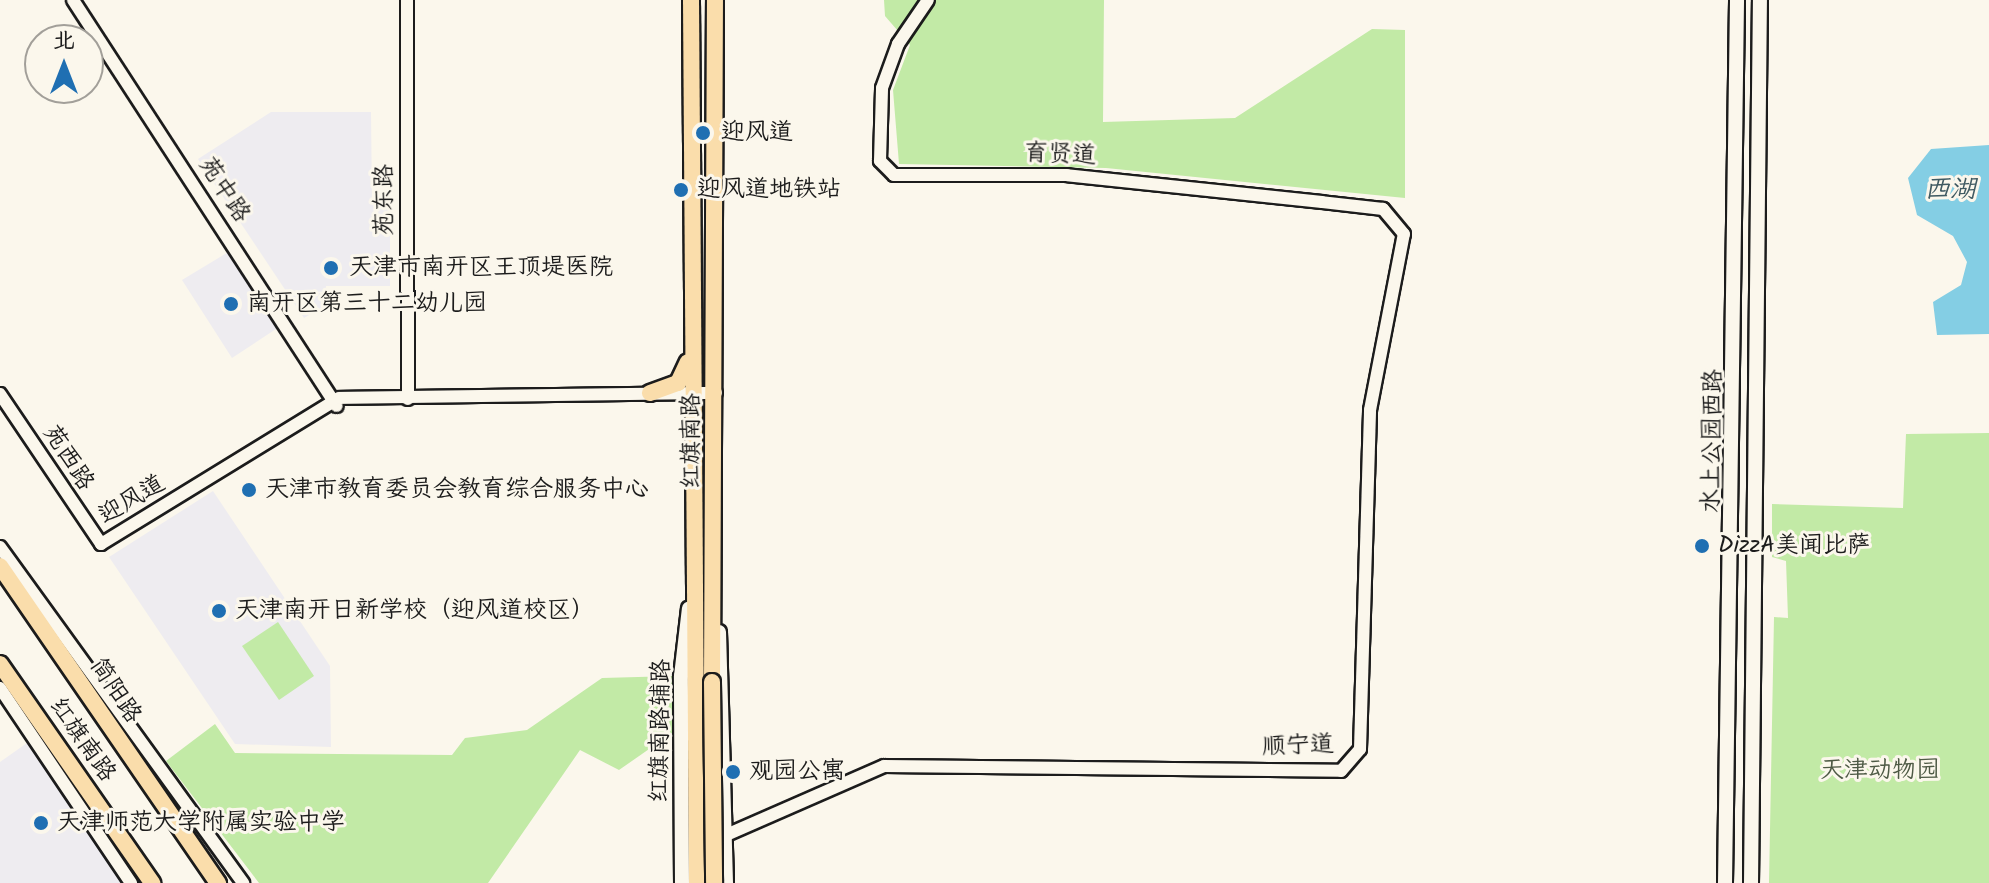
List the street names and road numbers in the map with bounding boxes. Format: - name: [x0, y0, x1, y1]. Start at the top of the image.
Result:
- street label: 育贤道: [1024, 139, 1096, 171]
- street label: 苑中路: [192, 152, 256, 228]
- street label: 苑东路: [371, 164, 399, 236]
- street label: 水上公园西路: [1697, 369, 1729, 513]
- street label: 红旗南路: [678, 393, 706, 489]
- street label: 苑西路: [36, 420, 100, 496]
- street label: 迎风道: [94, 469, 170, 531]
- street label: 简阳路: [83, 653, 147, 729]
- street label: 红旗南路辅路: [645, 659, 677, 803]
- street label: 红旗南路: [43, 692, 121, 788]
- street label: 顺宁道: [1262, 730, 1334, 762]

